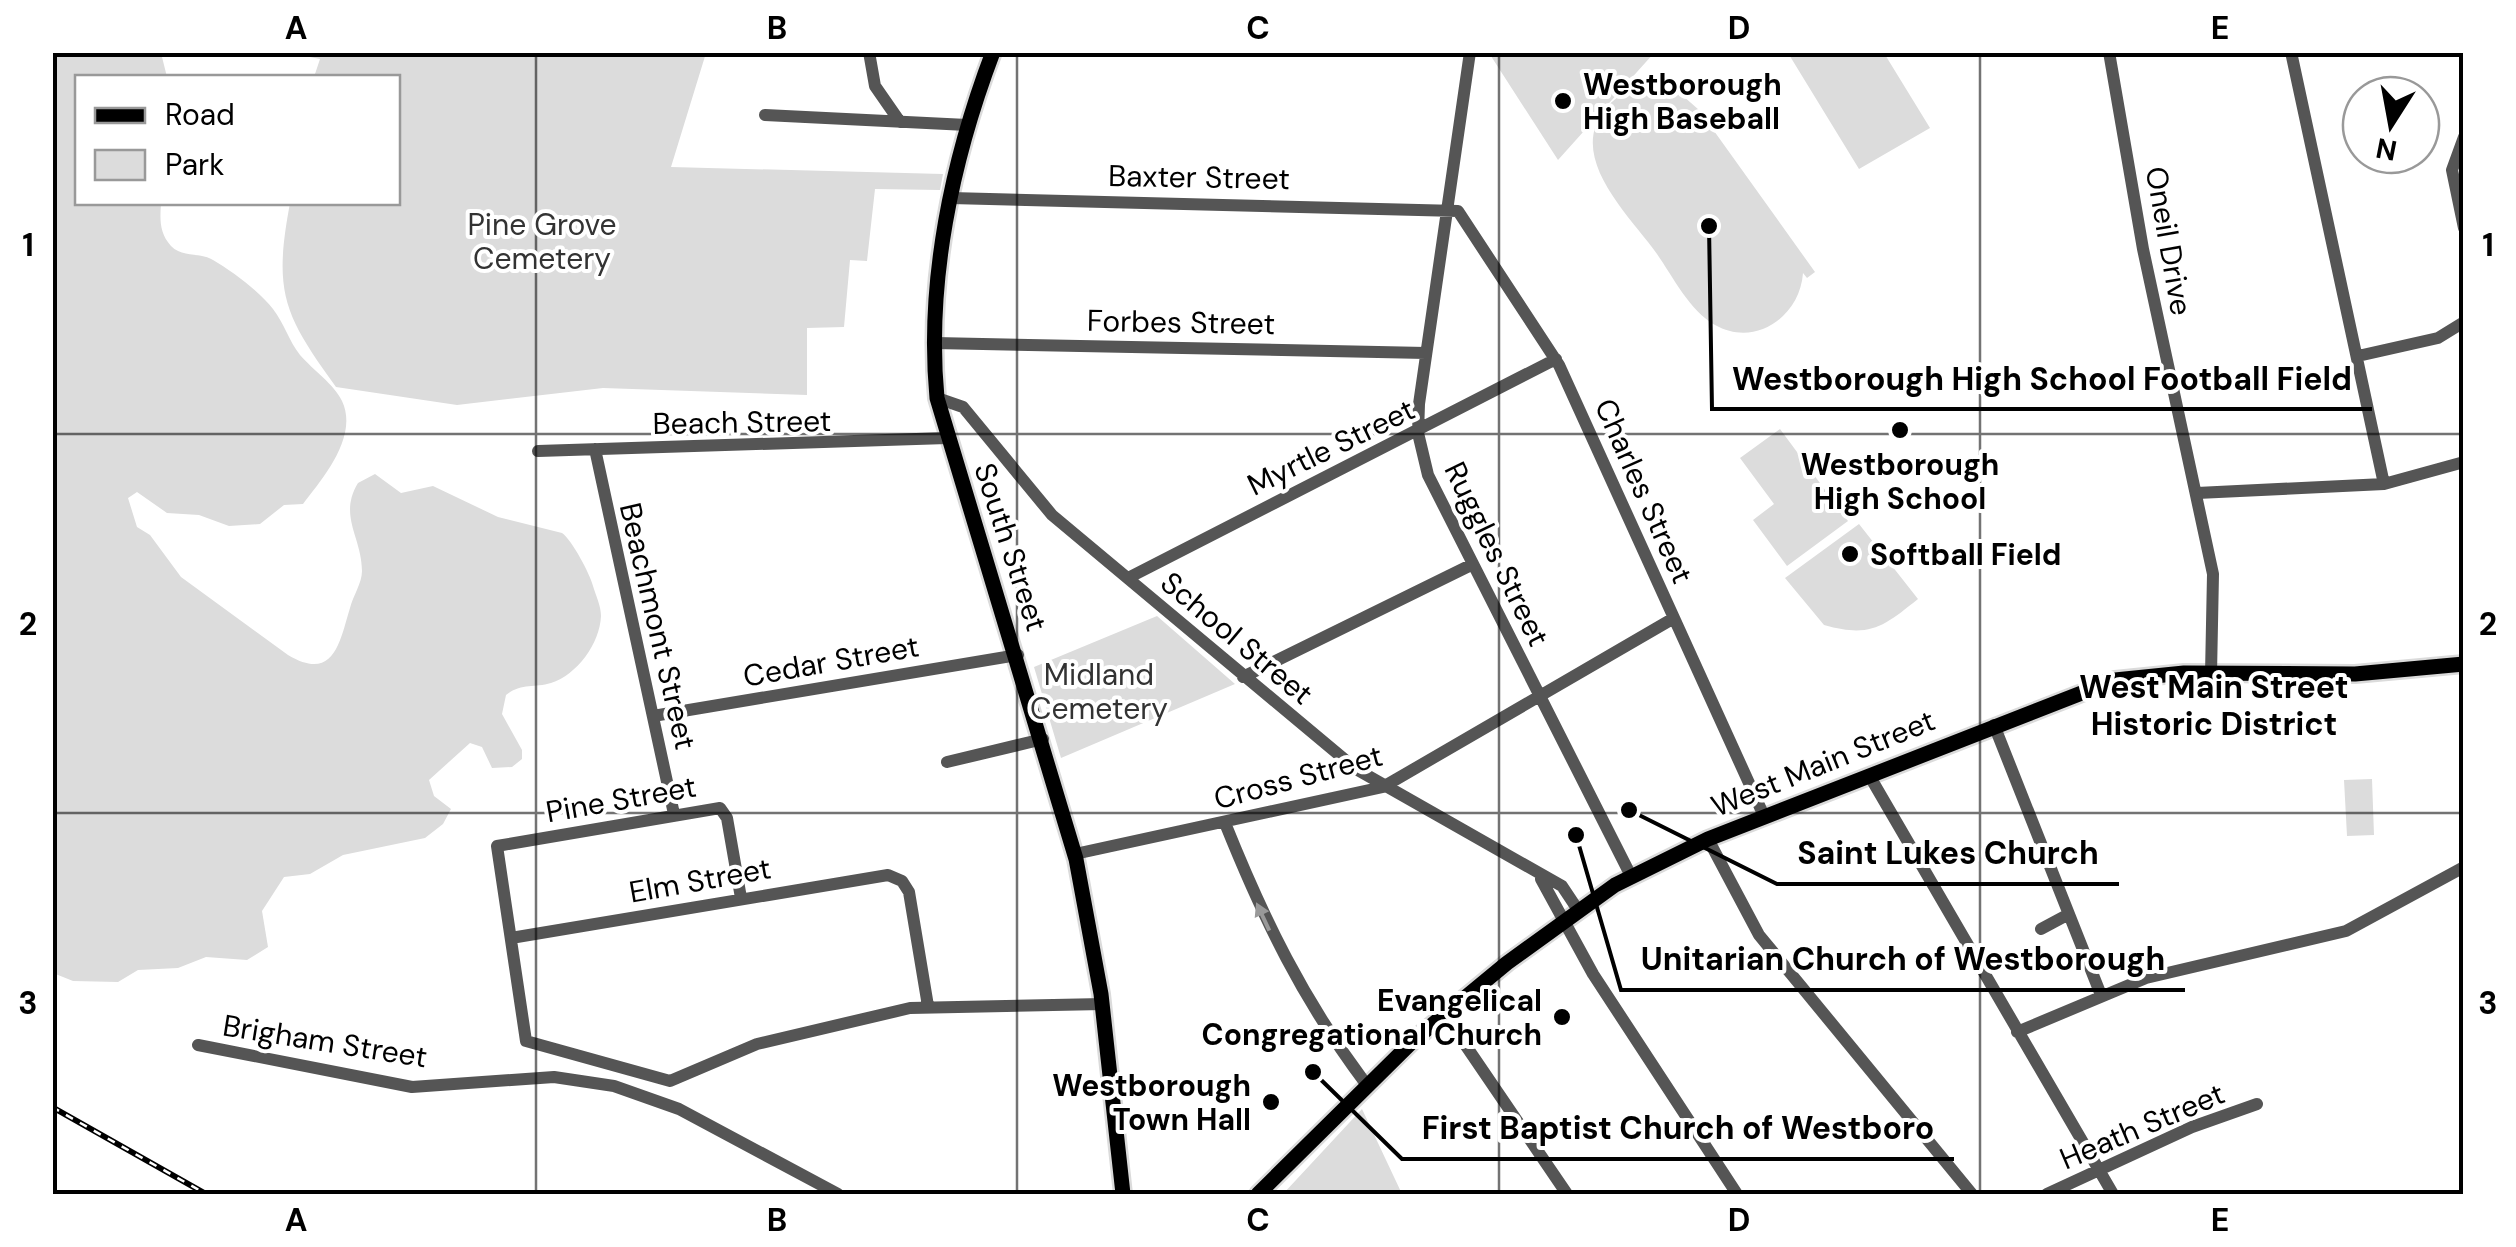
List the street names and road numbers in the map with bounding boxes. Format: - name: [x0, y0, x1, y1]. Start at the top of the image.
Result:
- street label: Baxter Street: [1108, 156, 1290, 198]
- street label: Oneil Drive: [2137, 164, 2201, 318]
- street label: Forbes Street: [1087, 301, 1275, 343]
- street label: Myrtle Street: [1241, 390, 1421, 504]
- street label: Charles Street: [1586, 393, 1702, 589]
- street label: Beach Street: [652, 401, 832, 443]
- street label: Ruggles Street: [1436, 455, 1558, 653]
- street label: South Street: [966, 458, 1056, 636]
- street label: Beachmont Street: [611, 499, 705, 753]
- street label: School Street: [1153, 563, 1321, 713]
- street label: Cedar Street: [740, 626, 922, 696]
- street label: West Main Street: [1706, 700, 1940, 826]
- street label: Cross Street: [1209, 736, 1387, 818]
- street label: Pine Street: [543, 767, 699, 831]
- street label: Elm Street: [626, 848, 774, 912]
- street label: Brigham Street: [220, 1006, 430, 1076]
- street label: Heath Street: [2054, 1074, 2230, 1178]

